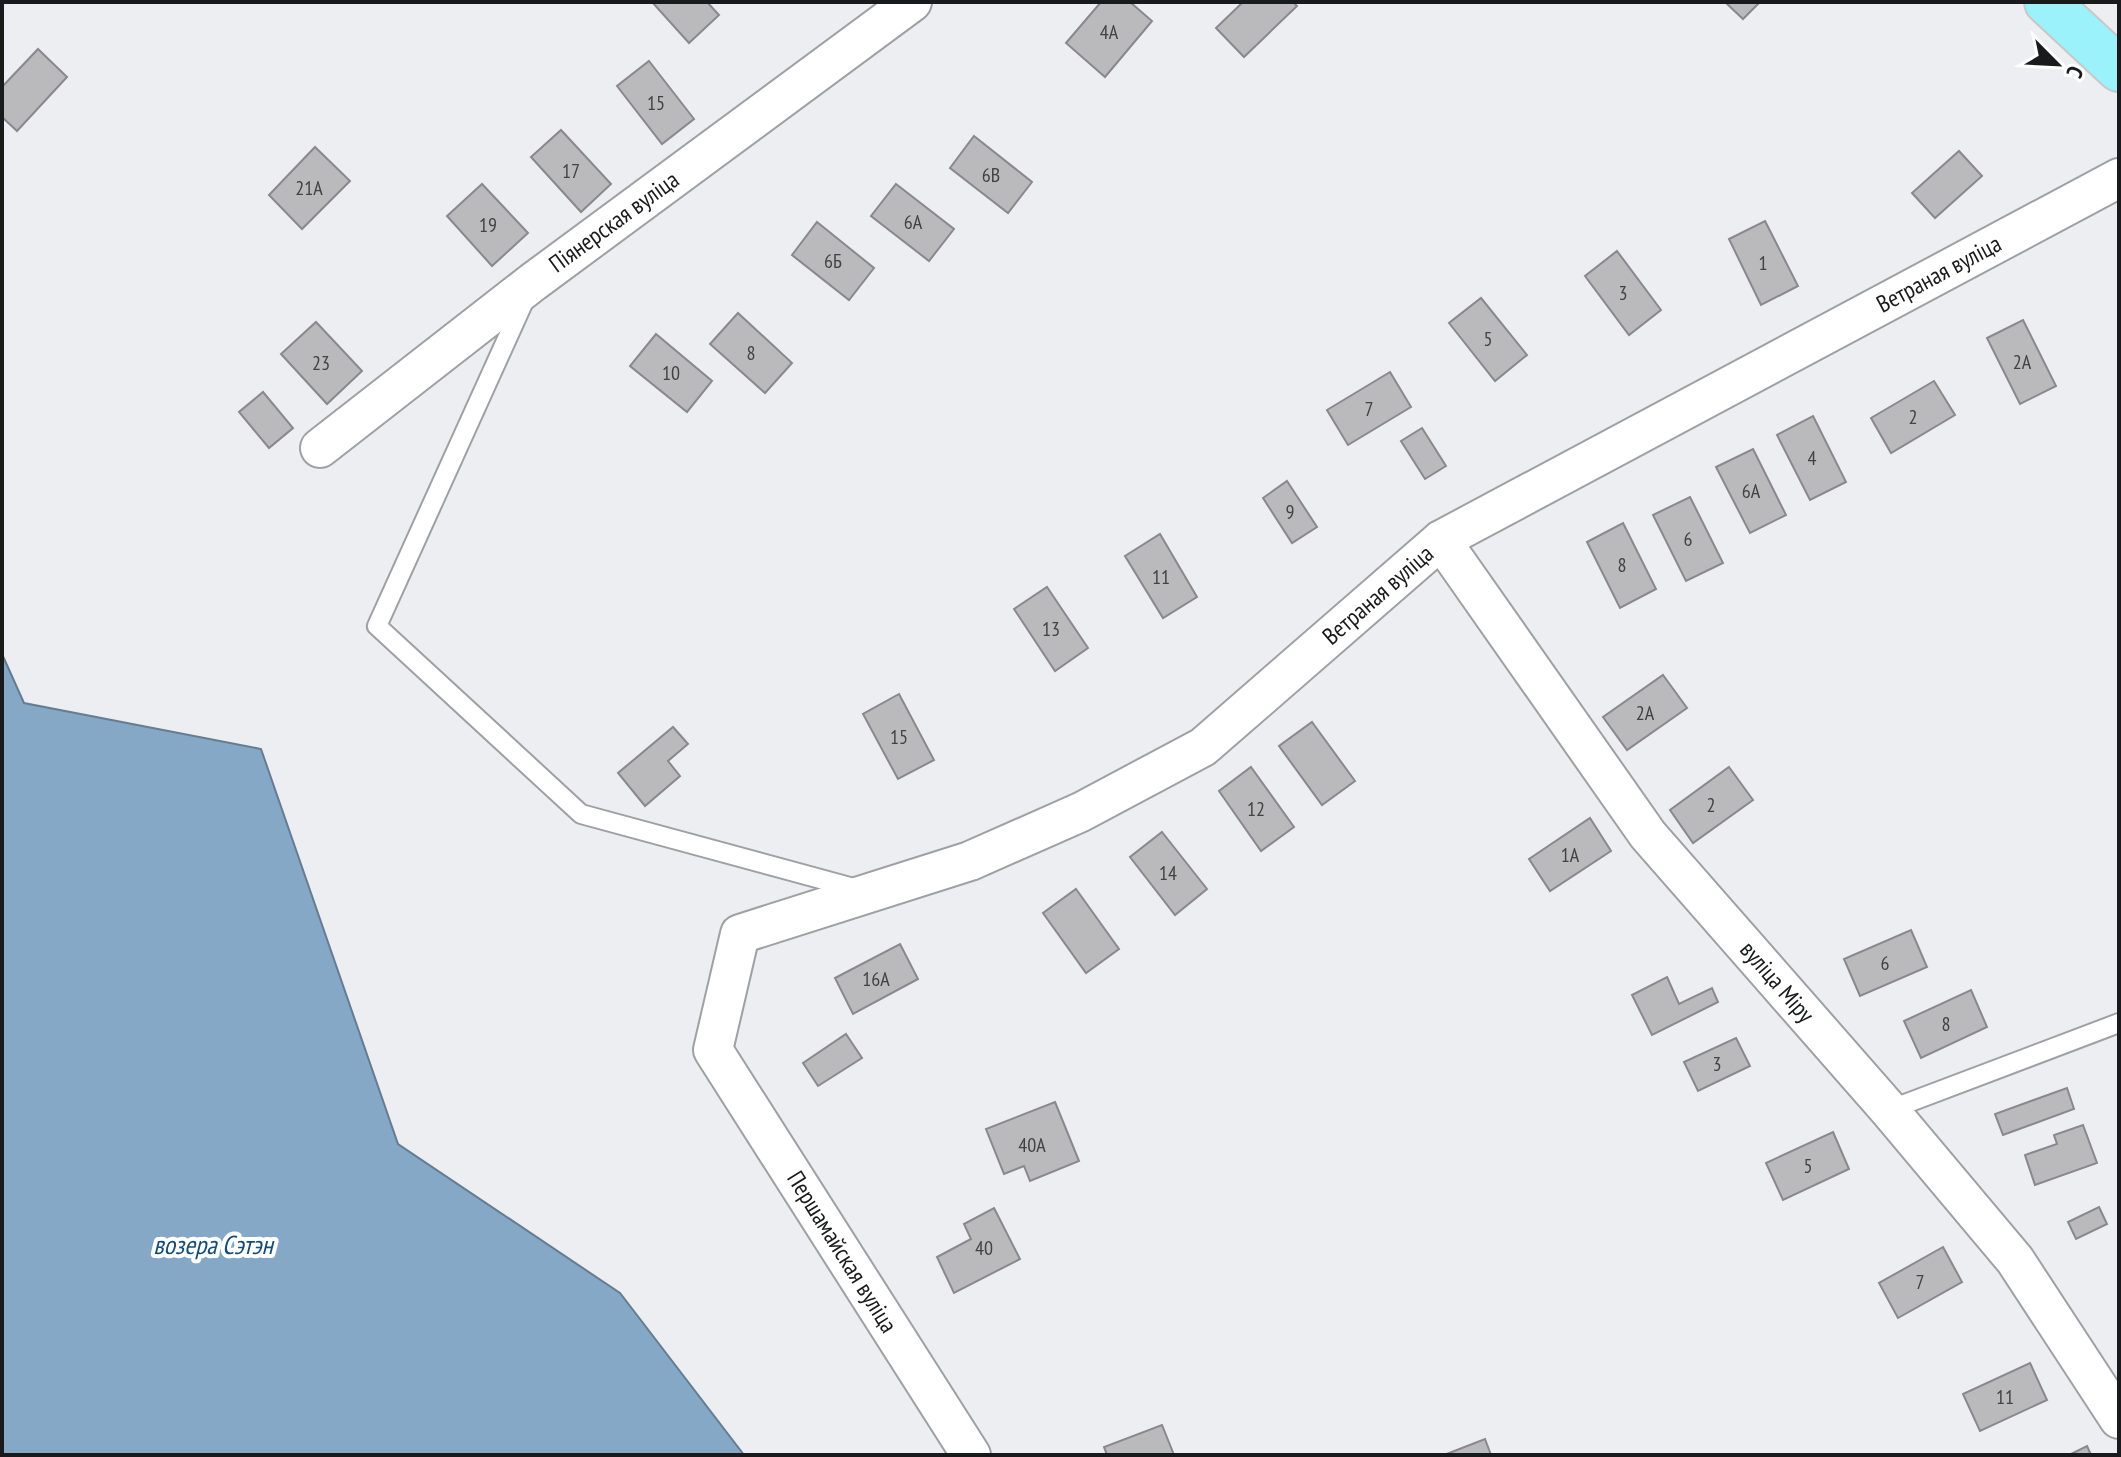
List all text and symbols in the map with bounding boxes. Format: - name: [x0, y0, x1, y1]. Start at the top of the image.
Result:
- house number: 4А: [1100, 19, 1119, 45]
- north arrow: [2017, 24, 2097, 104]
- text: С: [2060, 62, 2090, 82]
- house number: 15: [647, 90, 665, 116]
- house number: 17: [562, 158, 580, 184]
- house number: 6В: [982, 162, 1000, 188]
- street label: Піянерская вуліца: [543, 164, 685, 279]
- house number: 21А: [295, 175, 323, 201]
- house number: 6А: [904, 209, 923, 235]
- house number: 19: [479, 212, 497, 238]
- street label: Ветраная вуліца: [1871, 228, 2006, 319]
- house number: 6Б: [824, 248, 842, 274]
- house number: 1: [1759, 250, 1768, 276]
- house number: 3: [1619, 280, 1628, 306]
- house number: 5: [1484, 326, 1493, 352]
- house number: 8: [747, 340, 756, 366]
- house number: 2А: [2013, 349, 2032, 375]
- house number: 23: [312, 350, 330, 376]
- house number: 10: [662, 360, 680, 386]
- house number: 7: [1365, 396, 1374, 422]
- house number: 2: [1909, 404, 1918, 430]
- house number: 4: [1808, 445, 1817, 471]
- house number: 6А: [1742, 478, 1761, 504]
- house number: 9: [1286, 499, 1295, 525]
- house number: 6: [1684, 526, 1693, 552]
- street label: Ветраная вуліца: [1316, 538, 1440, 651]
- house number: 8: [1618, 552, 1627, 578]
- house number: 11: [1152, 564, 1170, 590]
- house number: 13: [1042, 616, 1060, 642]
- house number: 2А: [1636, 700, 1655, 726]
- house number: 15: [890, 724, 908, 750]
- house number: 2: [1707, 792, 1716, 818]
- house number: 12: [1247, 796, 1265, 822]
- house number: 1А: [1561, 842, 1580, 868]
- house number: 14: [1159, 860, 1177, 886]
- street label: вуліца Міру: [1733, 934, 1821, 1029]
- house number: 6: [1881, 950, 1890, 976]
- house number: 16А: [862, 966, 890, 992]
- house number: 8: [1942, 1011, 1951, 1037]
- house number: 3: [1713, 1051, 1722, 1077]
- house number: 40А: [1018, 1132, 1046, 1158]
- house number: 5: [1804, 1153, 1813, 1179]
- street label: Першамайская вуліца: [780, 1165, 905, 1338]
- water label: возера Сэтэн: [153, 1228, 275, 1261]
- house number: 40: [975, 1235, 993, 1261]
- house number: 7: [1916, 1269, 1925, 1295]
- house number: 11: [1996, 1384, 2014, 1410]

